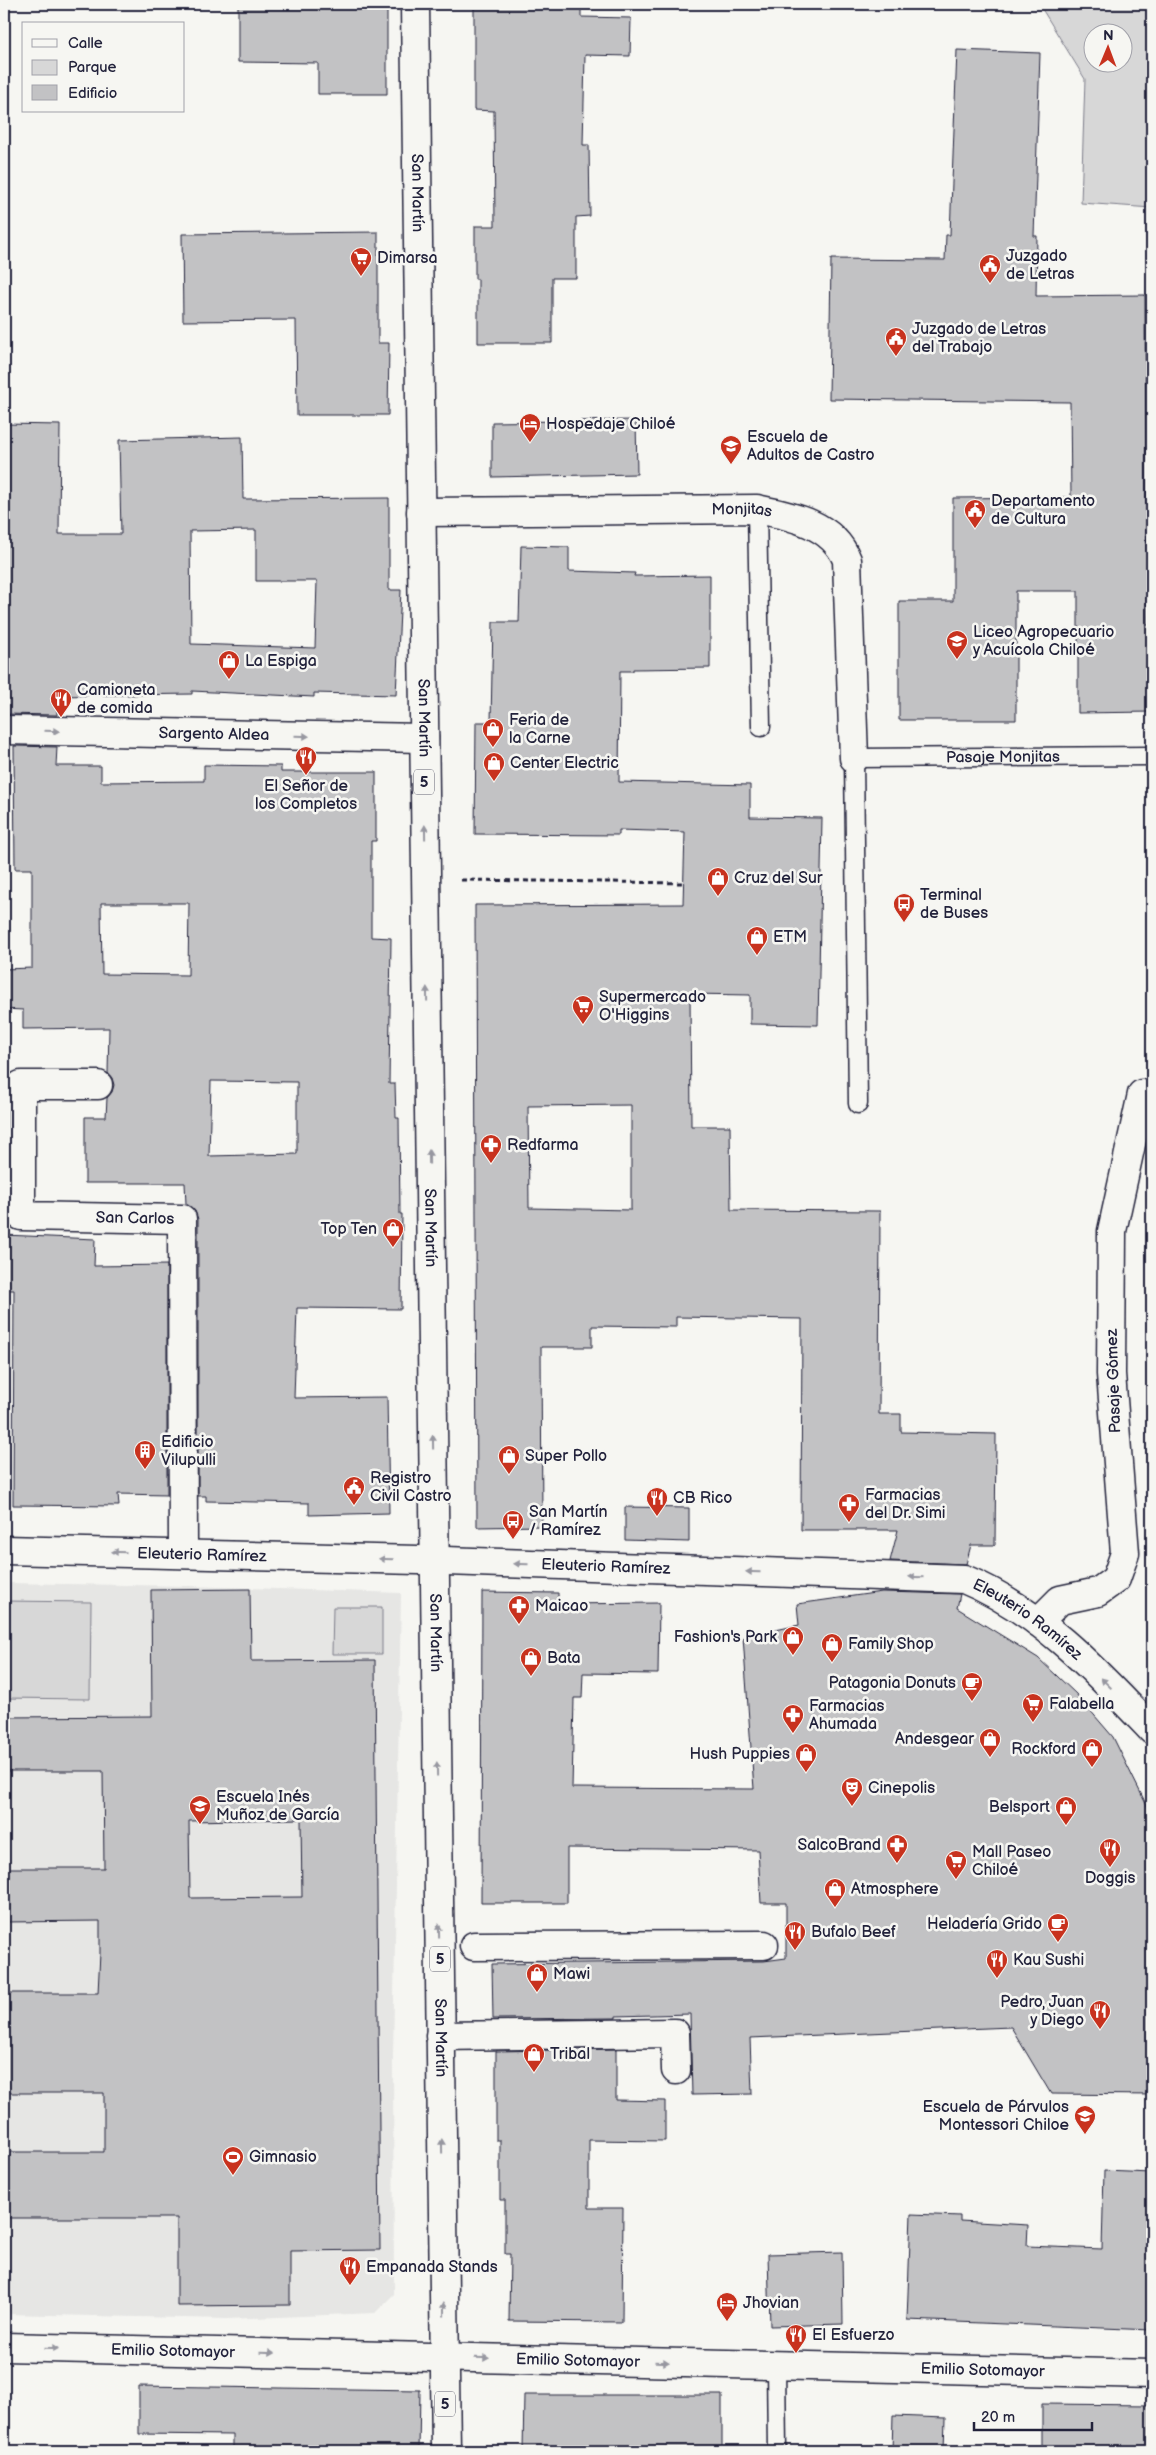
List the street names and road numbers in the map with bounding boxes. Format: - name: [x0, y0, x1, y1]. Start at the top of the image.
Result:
- street label: San Martín: [407, 154, 427, 232]
- street label: Monjitas: [711, 499, 774, 521]
- street label: San Martín: [414, 678, 434, 757]
- street label: Sargento Aldea: [158, 723, 270, 745]
- street label: Pasaje Monjitas: [946, 747, 1060, 767]
- road number: 5: [414, 770, 434, 794]
- street label: San Martín: [421, 1188, 441, 1267]
- street label: San Carlos: [95, 1208, 175, 1228]
- street label: Pasaje Gómez: [1103, 1328, 1125, 1434]
- street label: Eleuterio Ramírez: [137, 1544, 267, 1566]
- street label: Eleuterio Ramírez: [541, 1555, 671, 1578]
- street label: Eleuterio Ramírez: [970, 1575, 1086, 1664]
- street label: San Martín: [426, 1593, 446, 1672]
- road number: 5: [430, 1946, 450, 1972]
- street label: San Martín: [431, 1998, 451, 2077]
- street label: Emilio Sotomayor: [111, 2340, 235, 2362]
- street label: Emilio Sotomayor: [516, 2350, 640, 2371]
- street label: Emilio Sotomayor: [920, 2359, 1045, 2381]
- road number: 5: [435, 2392, 455, 2416]

